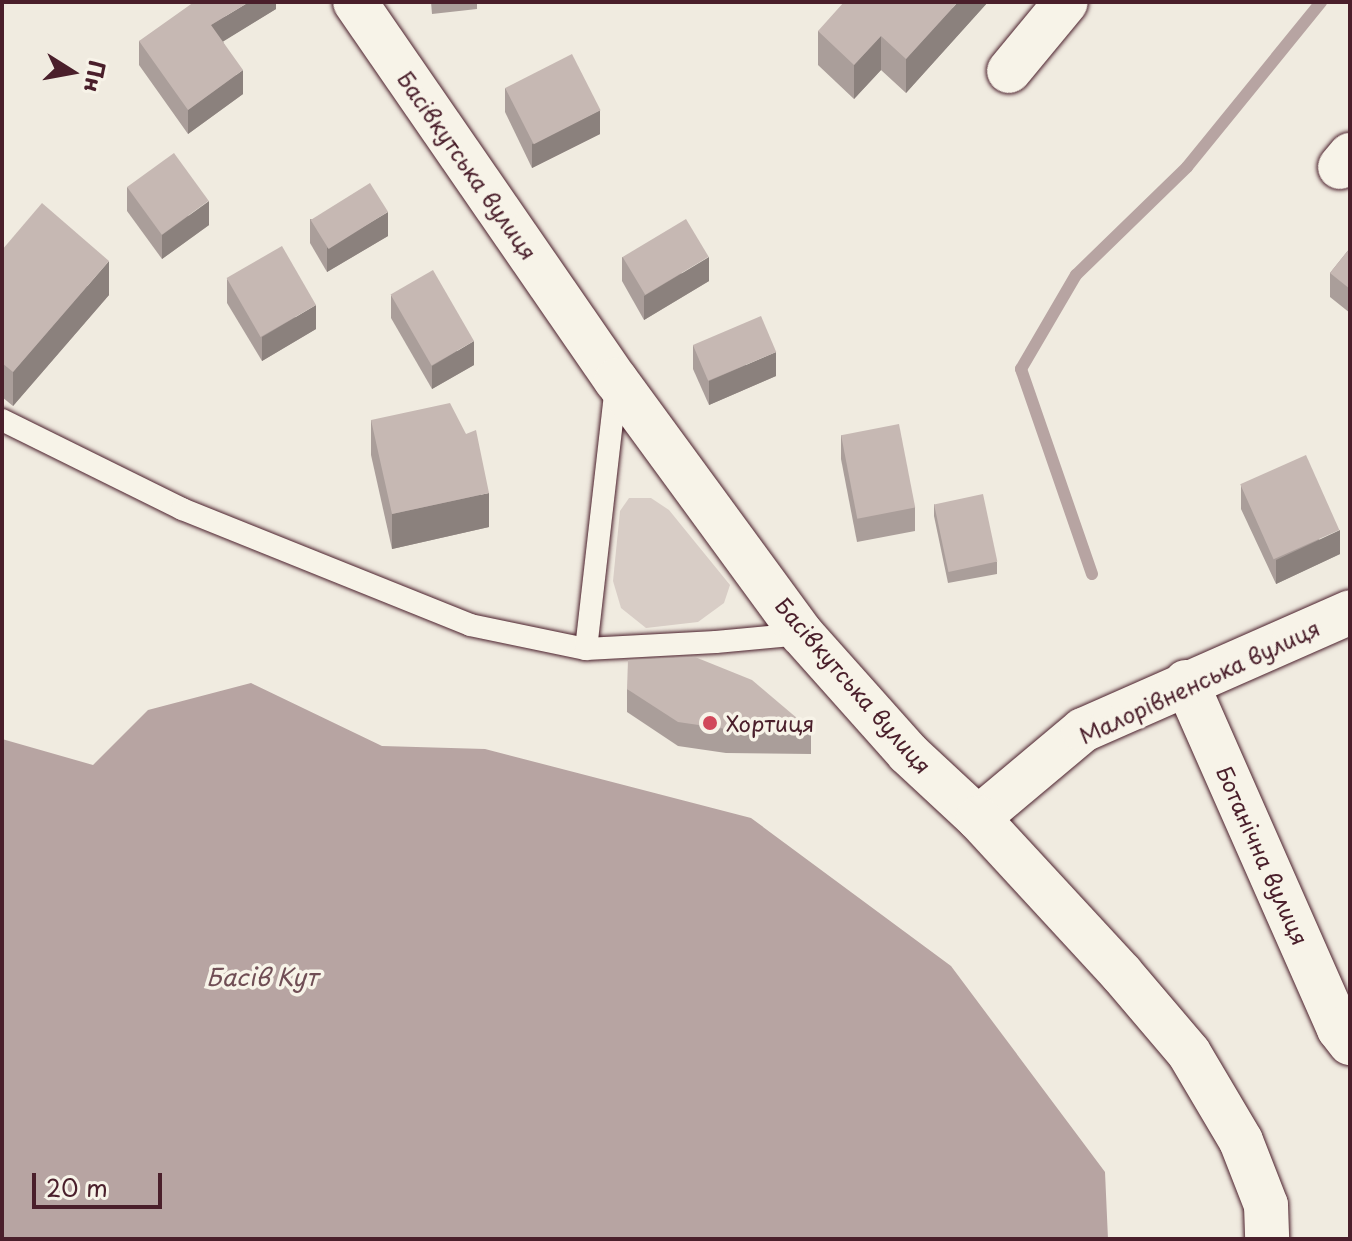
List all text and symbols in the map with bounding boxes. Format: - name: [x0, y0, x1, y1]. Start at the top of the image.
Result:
- north arrow: [32, 32, 112, 112]
- text: Пн: [77, 58, 115, 95]
- street label: Басівкутська вулиця: [393, 65, 543, 265]
- street label: Басівкутська вулиця: [770, 591, 938, 779]
- street label: Малорівненська вулиця: [1074, 613, 1324, 749]
- place label: Хортиця: [726, 710, 814, 736]
- marker: Хортиця: [701, 714, 719, 732]
- street label: Ботанічна вулиця: [1211, 761, 1315, 949]
- water label: Басів Кут: [206, 963, 318, 991]
- scale bar: [36, 1157, 166, 1207]
- text: 20 m: [46, 1169, 108, 1205]

